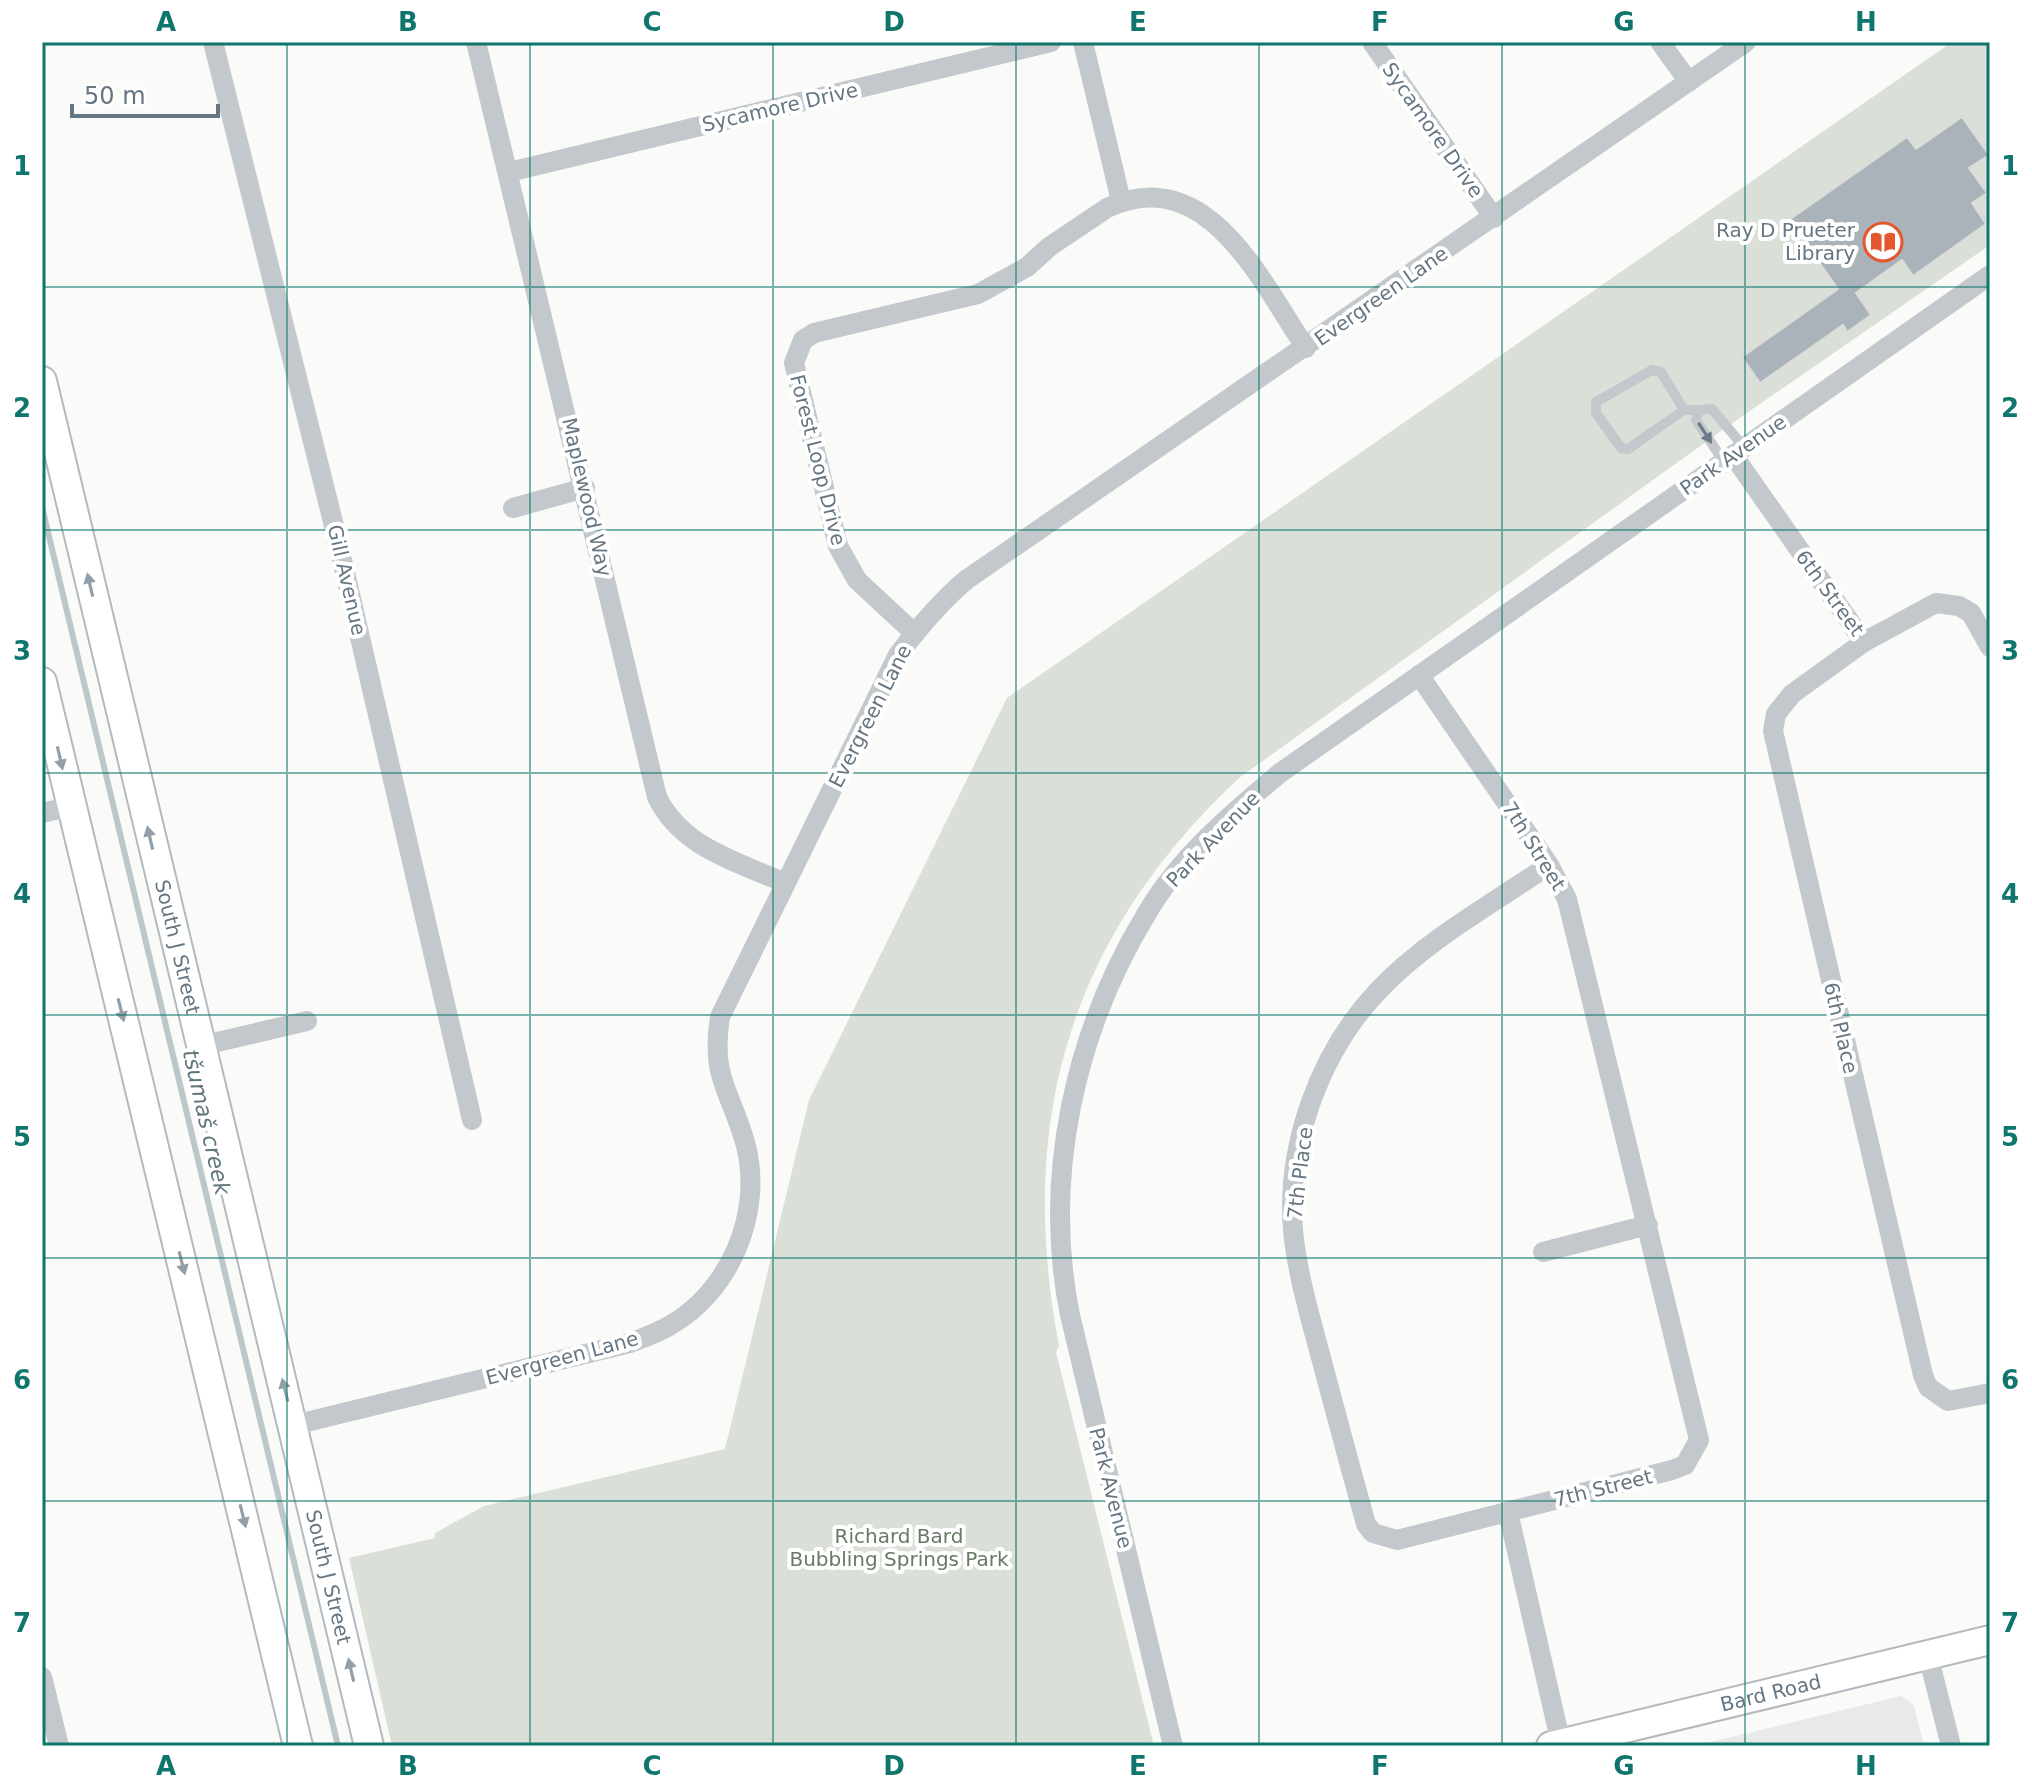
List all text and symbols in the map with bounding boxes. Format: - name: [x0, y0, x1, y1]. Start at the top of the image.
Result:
- text: A: [156, 7, 176, 37]
- text: B: [398, 7, 418, 37]
- text: C: [642, 7, 662, 37]
- text: D: [883, 7, 905, 37]
- text: E: [1129, 7, 1147, 37]
- text: F: [1371, 7, 1389, 37]
- text: G: [1613, 7, 1635, 37]
- text: H: [1855, 7, 1877, 37]
- street label: Sycamore Drive: [1377, 58, 1489, 202]
- scale bar: [72, 68, 218, 118]
- street label: Sycamore Drive: [700, 77, 860, 137]
- text: 50 m: [84, 82, 146, 110]
- text: 1: [13, 151, 31, 181]
- text: 1: [2001, 151, 2019, 181]
- place label: Ray D Prueter Library: [1716, 218, 1856, 265]
- library icon: Ray D Prueter Library: [1862, 221, 1904, 263]
- street label: Evergreen Lane: [1310, 241, 1452, 351]
- street label: Forest Loop Drive: [785, 372, 851, 548]
- text: 2: [13, 393, 31, 423]
- text: 2: [2001, 393, 2019, 423]
- street label: Park Avenue: [1675, 410, 1791, 500]
- street label: Maplewood Way: [557, 415, 617, 579]
- one-way arrow: [1697, 423, 1712, 444]
- street label: Gill Avenue: [323, 522, 371, 638]
- street label: 6th Street: [1791, 545, 1869, 641]
- one-way arrow: [83, 572, 96, 597]
- text: 3: [13, 636, 31, 666]
- text: 3: [2001, 636, 2019, 666]
- street label: Evergreen Lane: [824, 641, 916, 791]
- one-way arrow: [54, 745, 67, 770]
- street label: Park Avenue: [1161, 786, 1265, 892]
- street label: 7th Street: [1497, 797, 1571, 895]
- one-way arrow: [143, 825, 156, 850]
- street label: South J Street: [150, 877, 205, 1017]
- text: 4: [13, 879, 31, 909]
- text: 4: [2001, 879, 2019, 909]
- street label: 6th Place: [1819, 980, 1863, 1076]
- one-way arrow: [115, 998, 128, 1023]
- water label: tšumaš creek: [178, 1047, 236, 1198]
- text: 5: [13, 1122, 31, 1152]
- text: 5: [2001, 1122, 2019, 1152]
- street label: 7th Place: [1282, 1125, 1318, 1221]
- one-way arrow: [176, 1251, 188, 1276]
- street label: Evergreen Lane: [483, 1326, 641, 1390]
- text: 6: [13, 1365, 31, 1395]
- text: 6: [2001, 1365, 2019, 1395]
- one-way arrow: [279, 1377, 291, 1402]
- street label: Park Avenue: [1084, 1425, 1138, 1551]
- street label: 7th Street: [1551, 1464, 1655, 1512]
- one-way arrow: [237, 1504, 249, 1529]
- street label: South J Street: [301, 1507, 356, 1647]
- park label: Richard Bard Bubbling Springs Park: [789, 1524, 1009, 1571]
- text: 7: [13, 1608, 31, 1638]
- text: 7: [2001, 1608, 2019, 1638]
- one-way arrow: [344, 1657, 357, 1682]
- street label: Bard Road: [1718, 1669, 1824, 1717]
- text: A: [156, 1751, 176, 1781]
- text: B: [398, 1751, 418, 1781]
- text: C: [642, 1751, 662, 1781]
- text: D: [883, 1751, 905, 1781]
- text: E: [1129, 1751, 1147, 1781]
- text: F: [1371, 1751, 1389, 1781]
- text: G: [1613, 1751, 1635, 1781]
- text: H: [1855, 1751, 1877, 1781]

